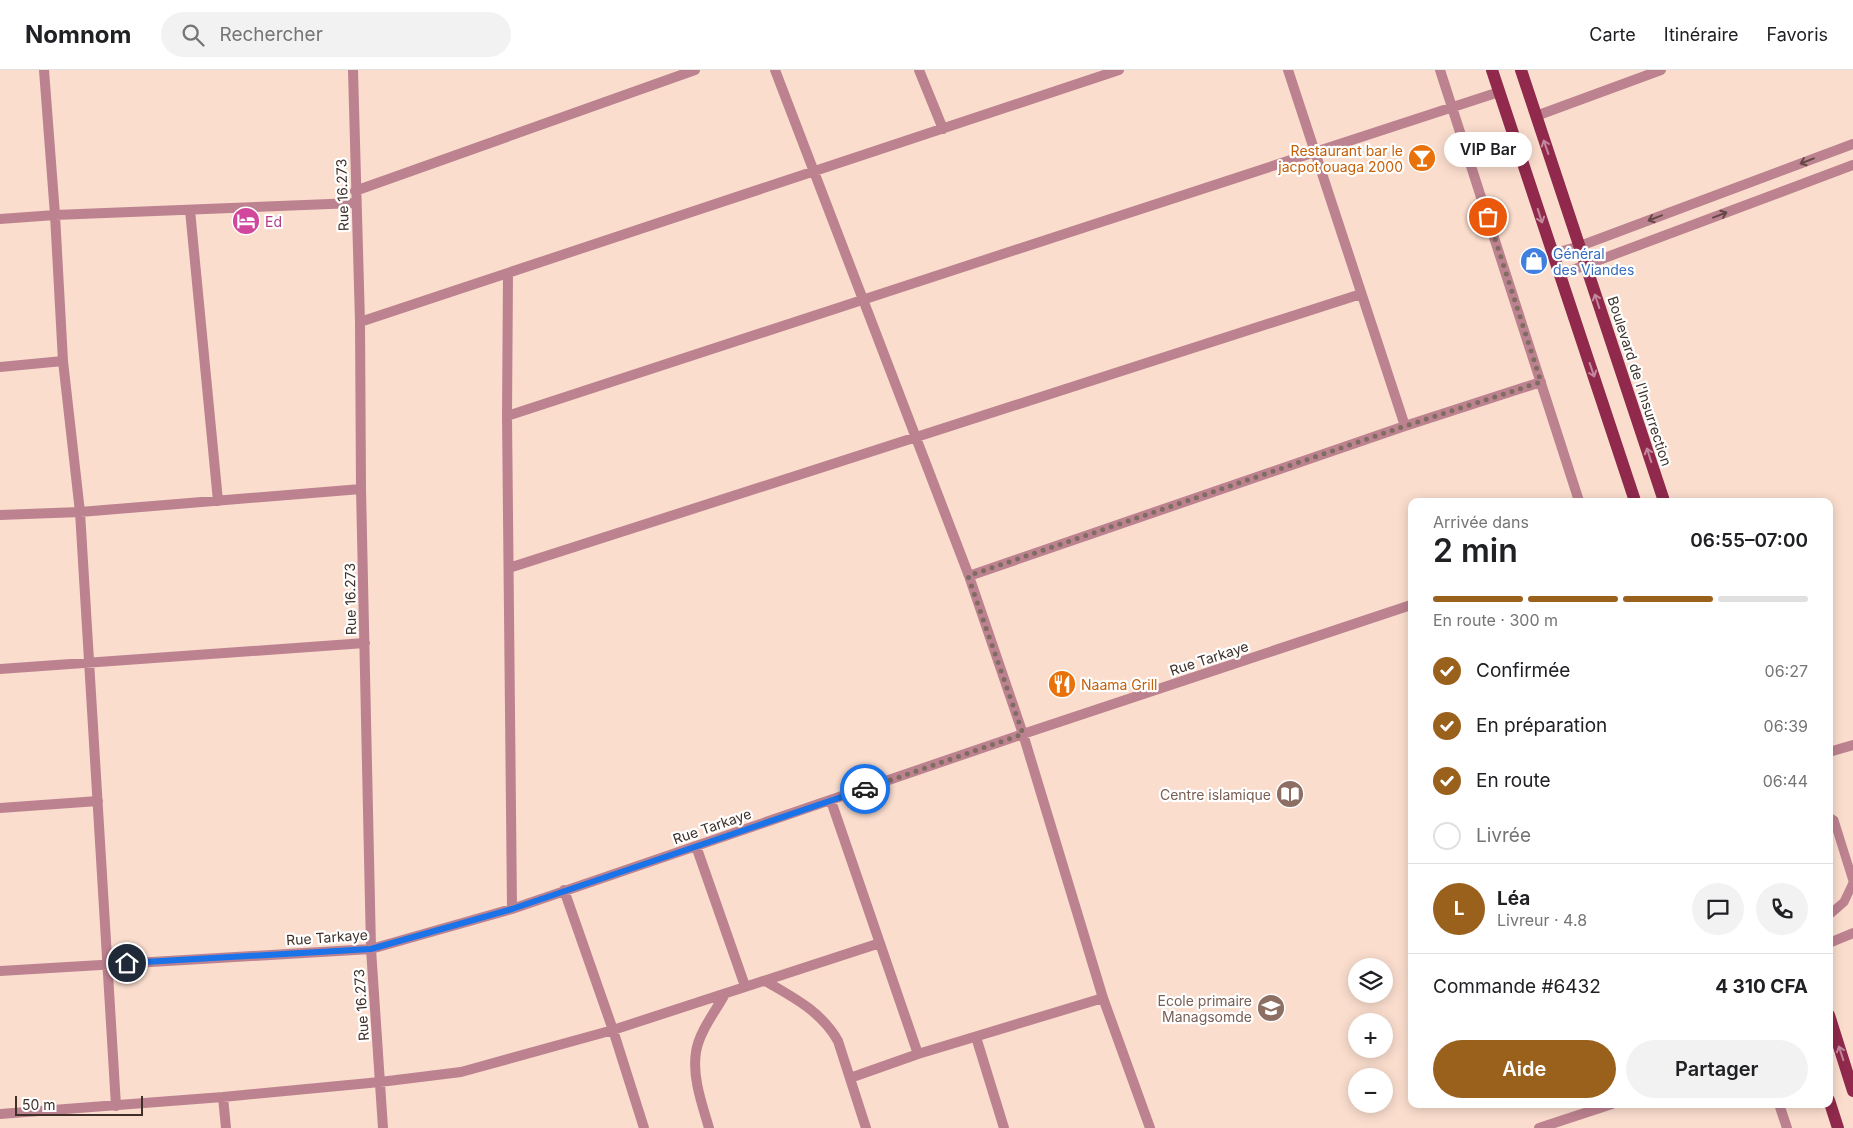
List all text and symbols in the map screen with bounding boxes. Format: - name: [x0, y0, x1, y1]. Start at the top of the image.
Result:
- search box: [161, 12, 511, 57]
- text: Nomnom: [25, 20, 131, 49]
- icon: search: [179, 21, 207, 49]
- text: Rechercher: [219, 23, 323, 46]
- text: Carte: [1589, 24, 1636, 45]
- text: Itinéraire: [1664, 24, 1738, 45]
- text: Favoris: [1766, 24, 1828, 45]
- callout: VIP Bar: [1444, 132, 1532, 167]
- text: VIP Bar: [1460, 139, 1516, 159]
- one-way arrow: [1541, 139, 1550, 155]
- place label: Restaurant bar le jacpot ouaga 2000: [1277, 142, 1403, 175]
- bar icon: Restaurant bar le jacpot ouaga 2000: [1407, 143, 1437, 173]
- one-way arrow: [1800, 157, 1816, 166]
- street label: Rue 16.273: [332, 159, 352, 231]
- pin: [1467, 196, 1509, 238]
- icon: bag: [1474, 203, 1502, 231]
- hotel icon: Ed: [231, 206, 261, 236]
- one-way arrow: [1536, 208, 1545, 223]
- one-way arrow: [1712, 210, 1727, 219]
- place label: Ed: [265, 213, 282, 230]
- one-way arrow: [1648, 214, 1663, 223]
- place label: Général des Viandes: [1553, 245, 1634, 278]
- shop icon: Général des Viandes: [1519, 246, 1549, 276]
- one-way arrow: [1592, 293, 1602, 309]
- street label: Boulevard de l'Insurrection: [1604, 294, 1676, 468]
- one-way arrow: [1588, 362, 1597, 377]
- one-way arrow: [1644, 448, 1653, 463]
- text: Arrivée dans: [1433, 512, 1529, 532]
- text: 06:55–07:00: [1690, 529, 1808, 552]
- text: 2 min: [1433, 531, 1518, 570]
- street label: Rue 16.273: [341, 563, 359, 635]
- text: En route · 300 m: [1433, 610, 1558, 630]
- street label: Rue Tarkaye: [1167, 637, 1251, 679]
- icon: check: [1433, 657, 1461, 685]
- text: Confirmée: [1476, 659, 1570, 682]
- text: 06:27: [1765, 661, 1808, 681]
- restaurant icon: Naama Grill: [1047, 669, 1077, 699]
- place label: Naama Grill: [1081, 676, 1157, 693]
- icon: check: [1433, 712, 1461, 740]
- text: En préparation: [1476, 714, 1607, 737]
- text: 06:39: [1764, 716, 1808, 736]
- courier: [840, 764, 890, 814]
- icon: check: [1433, 767, 1461, 795]
- text: En route: [1476, 769, 1551, 792]
- text: 06:44: [1763, 771, 1808, 791]
- icon: car: [851, 775, 879, 803]
- library icon: Centre islamique: [1275, 779, 1305, 809]
- place label: Centre islamique: [1160, 786, 1271, 803]
- street label: Rue Tarkaye: [671, 805, 753, 847]
- text: Livrée: [1476, 824, 1531, 847]
- button: chat: [1692, 883, 1744, 935]
- button: phone: [1756, 883, 1808, 935]
- text: Léa: [1497, 887, 1530, 910]
- text: L: [1454, 897, 1464, 920]
- text: Livreur · 4.8: [1497, 910, 1587, 930]
- street label: Rue Tarkaye: [286, 926, 368, 948]
- pin: [106, 942, 148, 984]
- icon: home: [113, 949, 141, 977]
- map controls: [1348, 958, 1393, 1113]
- button: layers: [1348, 958, 1393, 1003]
- street label: Rue 16.273: [350, 968, 372, 1042]
- text: Commande #6432: [1433, 975, 1601, 998]
- text: 4 310 CFA: [1715, 975, 1808, 998]
- place label: Ecole primaire Managsomde: [1158, 992, 1252, 1025]
- school or university icon: Ecole primaire Managsomde: [1256, 993, 1286, 1023]
- button: +: [1348, 1013, 1393, 1058]
- button: Aide: [1433, 1040, 1616, 1098]
- button: Partager: [1626, 1040, 1808, 1098]
- one-way arrow: [1836, 1046, 1845, 1062]
- button: −: [1348, 1068, 1393, 1113]
- scale bar: [15, 1093, 142, 1116]
- text: 50 m: [22, 1096, 56, 1113]

